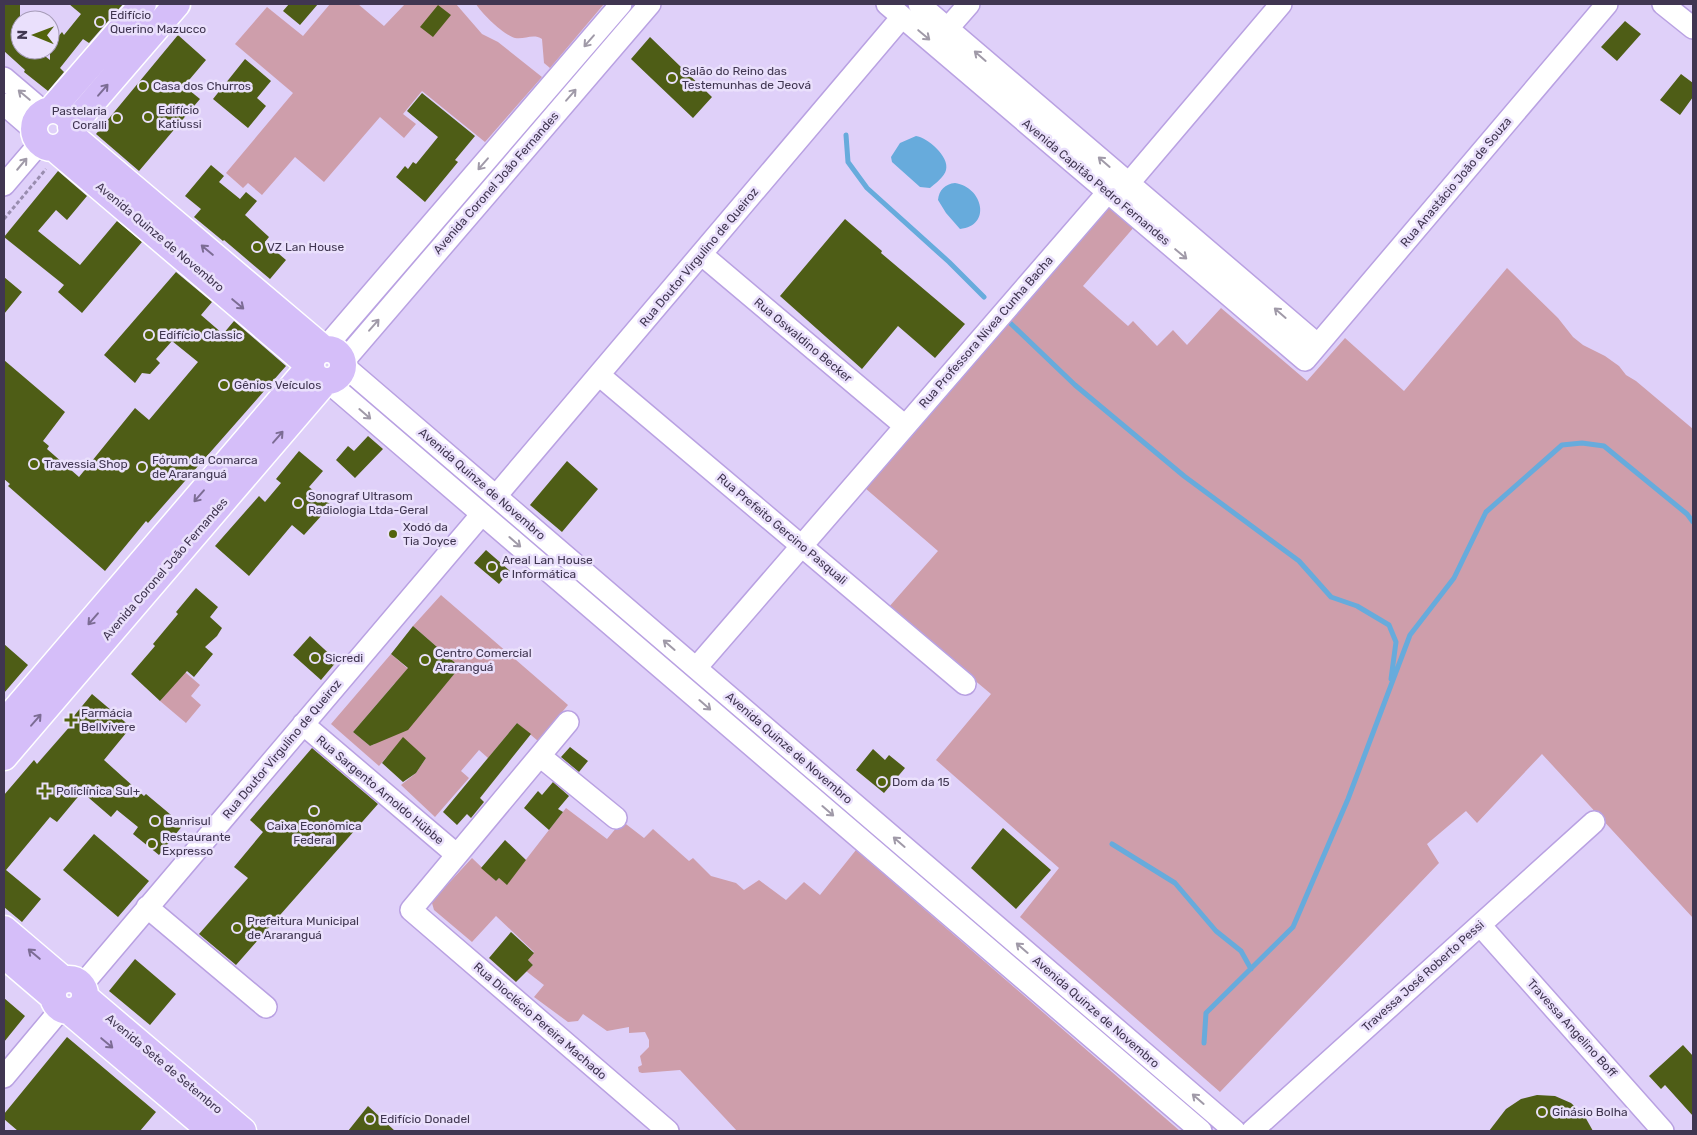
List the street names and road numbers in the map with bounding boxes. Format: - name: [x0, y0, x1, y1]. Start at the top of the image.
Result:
- street label: Avenida Coronel João Fernandes: [430, 109, 562, 257]
- street label: Rua Anastácio João de Souza: [1398, 114, 1514, 250]
- street label: Avenida Capitão Pedro Fernandes: [1019, 116, 1173, 248]
- street label: Avenida Quinze de Novembro: [93, 179, 227, 295]
- street label: Rua Doutor Virgulino de Queiroz: [637, 185, 761, 329]
- street label: Rua Professora Nívea Cunha Bacha: [916, 253, 1056, 411]
- street label: Rua Oswaldino Becker: [751, 295, 855, 385]
- street label: Avenida Quinze de Novembro: [416, 425, 548, 543]
- street label: Rua Prefeito Gercino Pasquali: [714, 471, 850, 588]
- street label: Avenida Coronel João Fernandes: [99, 495, 231, 643]
- street label: Rua Doutor Virgulino de Queiroz: [220, 677, 344, 821]
- street label: Avenida Quinze de Novembro: [723, 689, 855, 807]
- street label: Rua Sargento Arnoldo Hübbe: [313, 733, 447, 848]
- street label: Travessa José Roberto Pessi: [1359, 917, 1487, 1034]
- street label: Avenida Quinze de Novembro: [1030, 953, 1162, 1071]
- street label: Rua Dioclécio Pereira Machado: [471, 959, 609, 1083]
- street label: Travessa Angelino Boff: [1524, 976, 1620, 1080]
- street label: Avenida Sete de Setembro: [103, 1011, 225, 1117]

